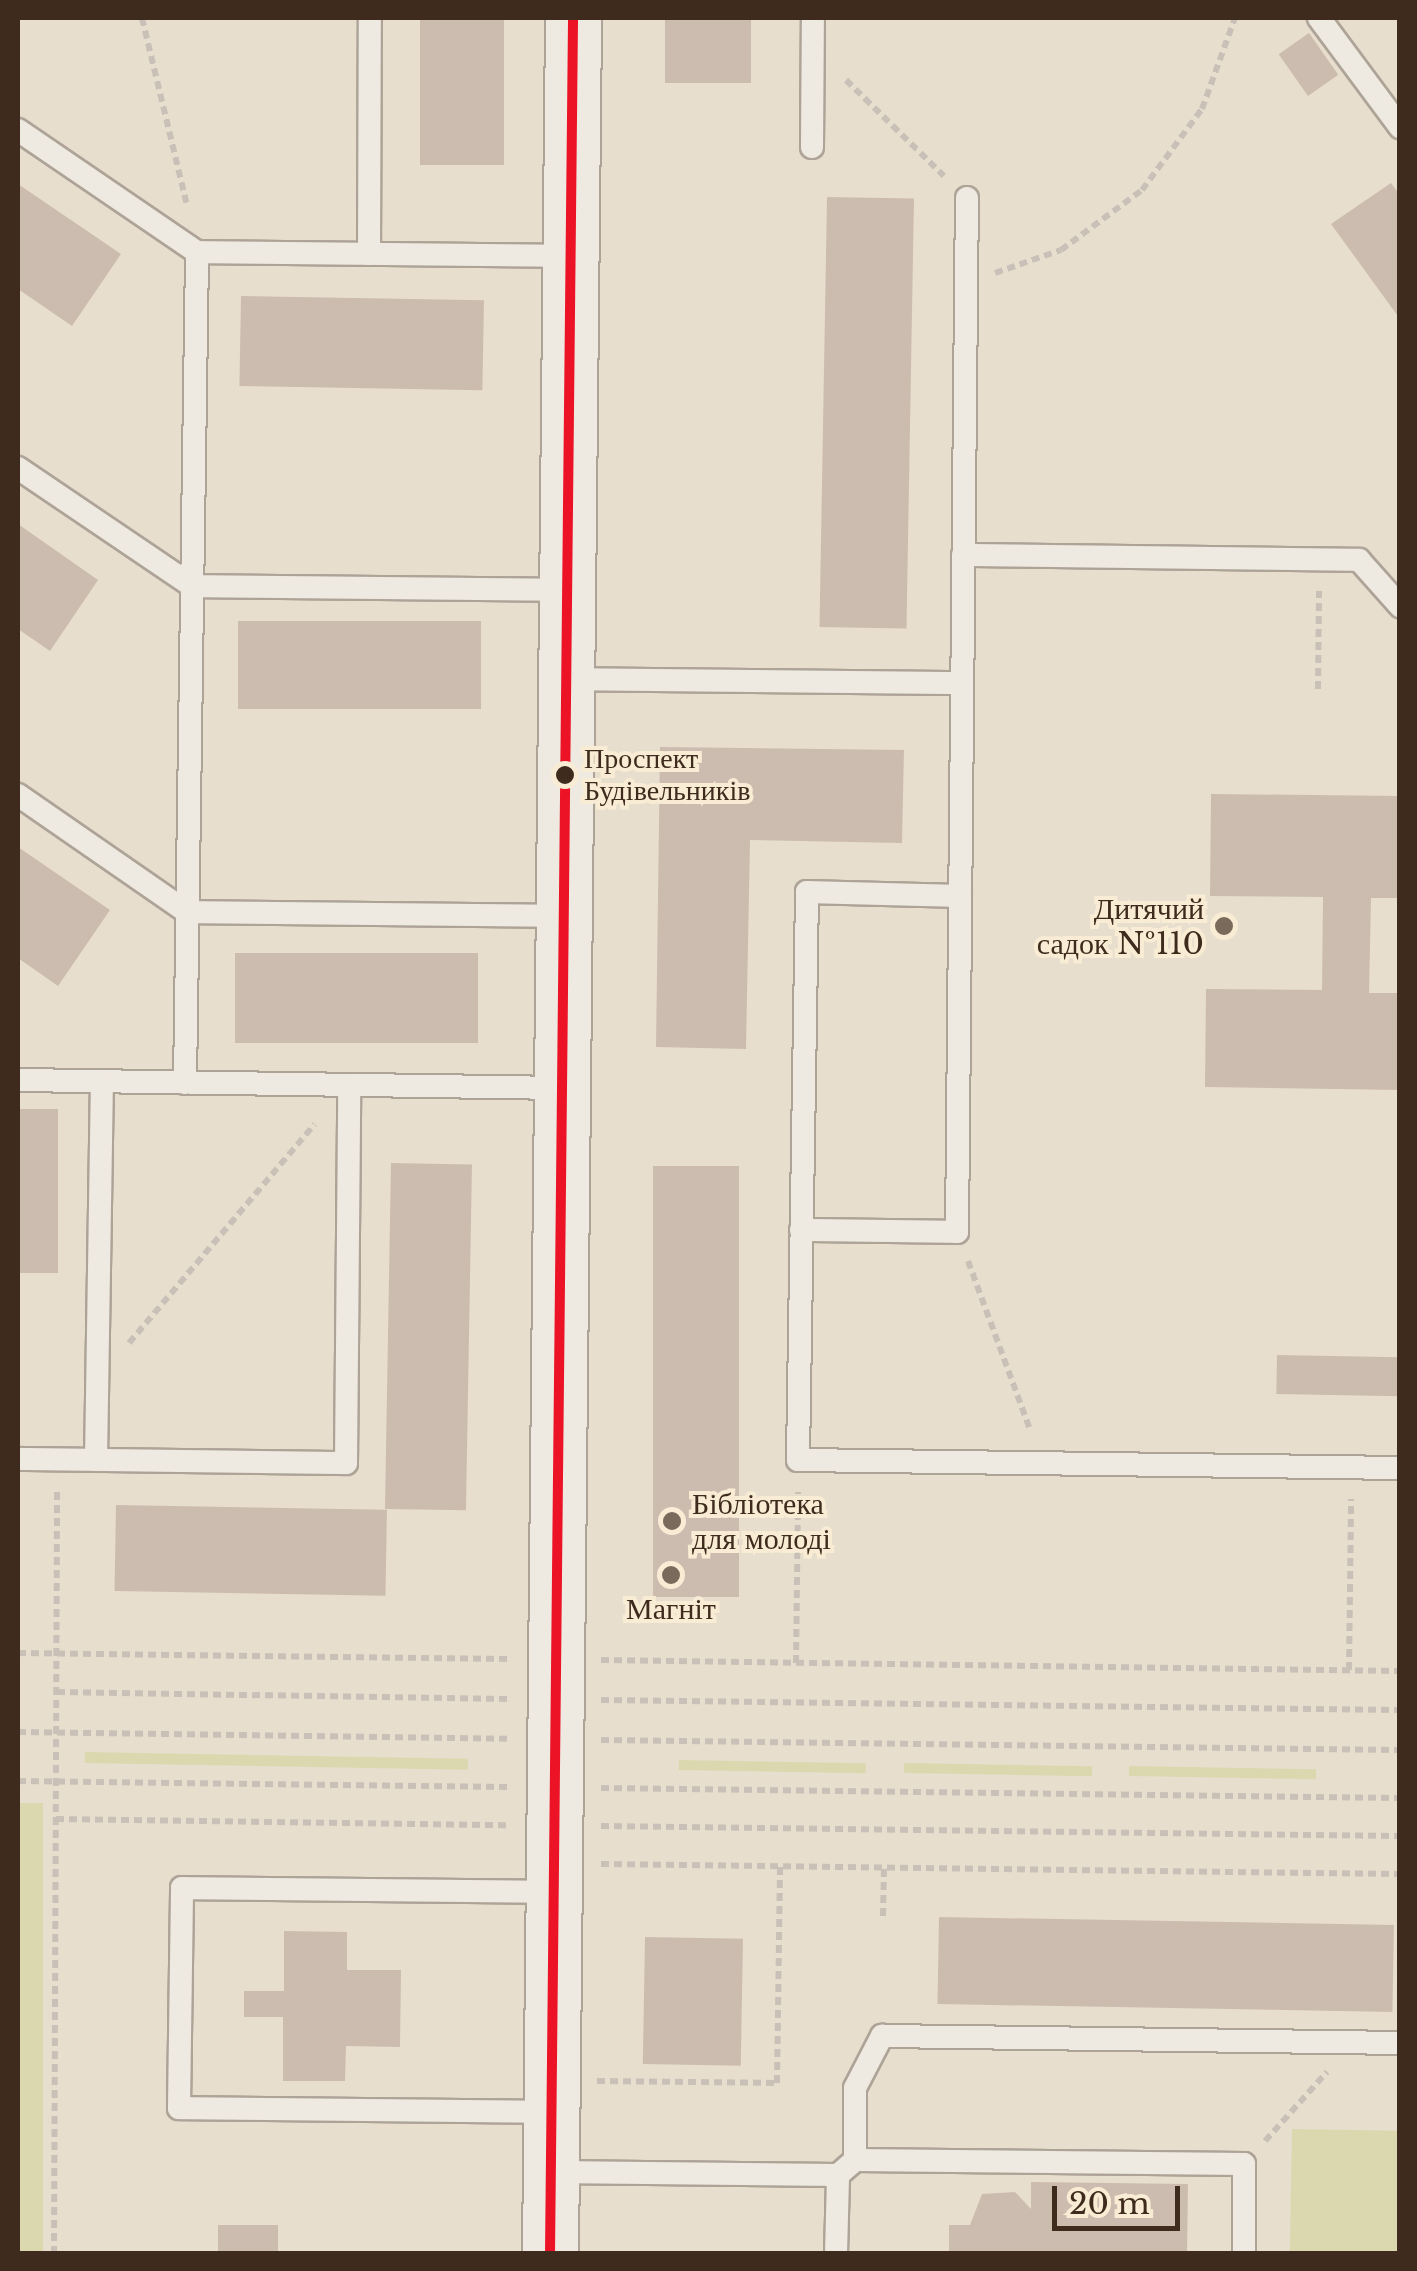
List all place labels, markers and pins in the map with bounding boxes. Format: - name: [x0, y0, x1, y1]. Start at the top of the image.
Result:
- place label: Проспект Будівельників: [584, 742, 750, 808]
- marker: Проспект Будівельників: [555, 765, 575, 785]
- place label: Дитячий садок №110: [1037, 891, 1204, 962]
- marker: Дитячий садок №110: [1213, 915, 1235, 937]
- place label: Бібліотека для молоді: [692, 1486, 831, 1556]
- marker: Бібліотека для молоді: [661, 1510, 683, 1532]
- marker: Магніт: [660, 1564, 682, 1586]
- place label: Магніт: [626, 1591, 716, 1627]

